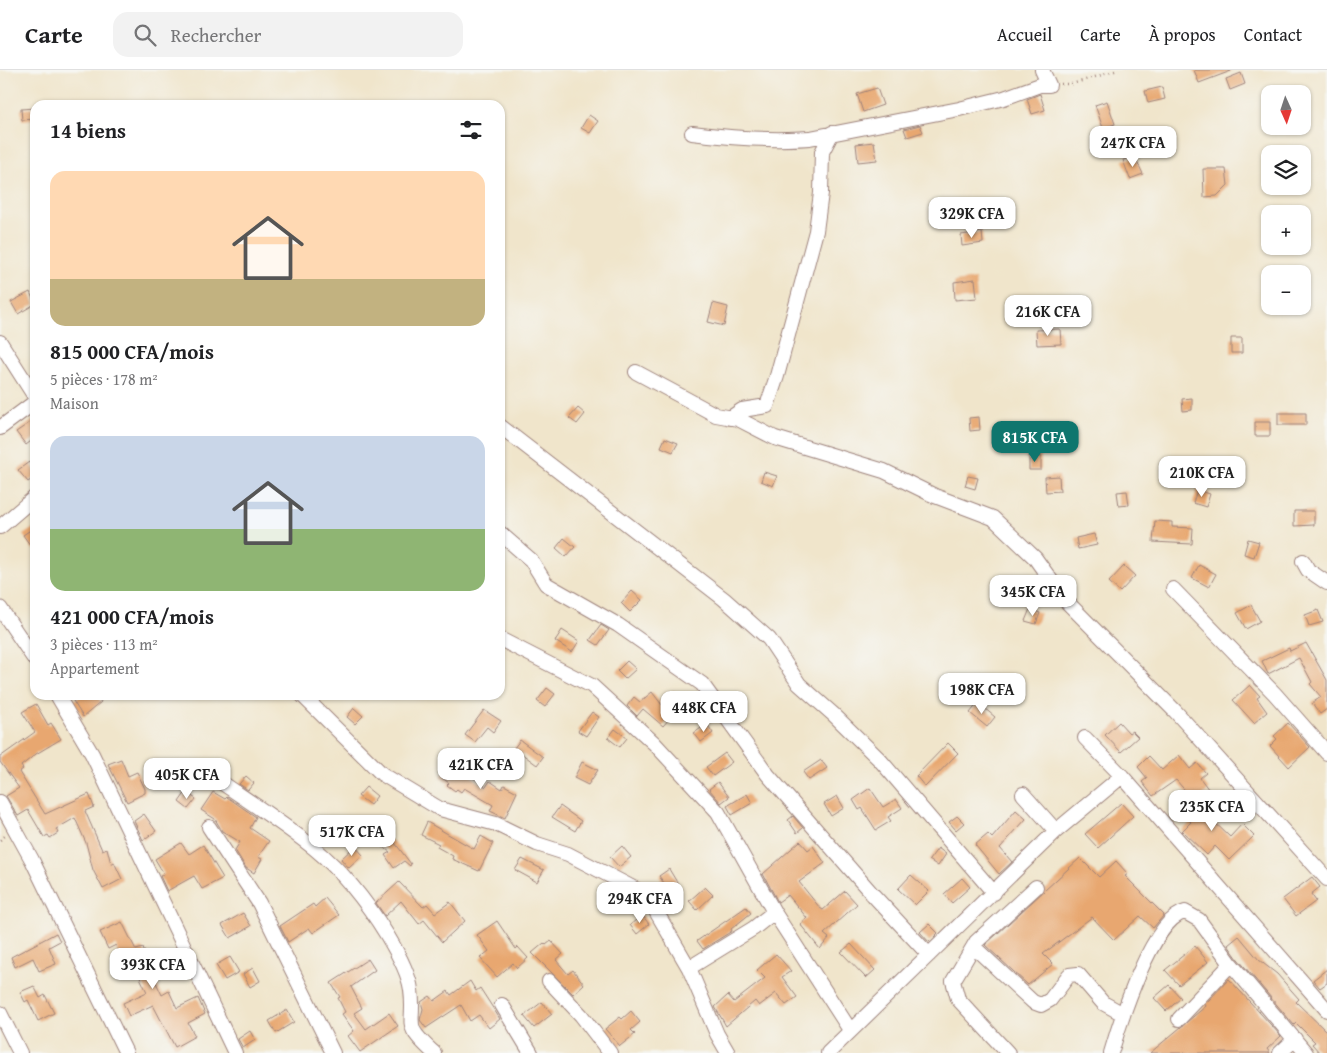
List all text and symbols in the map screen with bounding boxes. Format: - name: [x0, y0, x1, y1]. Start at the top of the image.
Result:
- search box: [113, 12, 463, 57]
- text: Carte: [25, 17, 83, 52]
- icon: search: [131, 21, 159, 49]
- text: Rechercher: [171, 21, 261, 49]
- text: Accueil: [997, 21, 1052, 48]
- text: Carte: [1080, 21, 1121, 48]
- text: À propos: [1149, 21, 1216, 48]
- text: Contact: [1244, 21, 1302, 48]
- north arrow: [1261, 85, 1311, 135]
- map controls: [1261, 85, 1311, 315]
- text: 14 biens: [50, 115, 126, 146]
- icon: filters: [457, 116, 485, 144]
- pin: 247K CFA: [1081, 126, 1185, 168]
- text: 247K CFA: [1101, 130, 1165, 154]
- button: layers: [1261, 145, 1311, 195]
- pin: 329K CFA: [920, 196, 1024, 239]
- text: 329K CFA: [940, 201, 1004, 225]
- icon: home: [223, 203, 313, 293]
- button: +: [1261, 205, 1311, 255]
- button: −: [1261, 265, 1311, 315]
- pin: 216K CFA: [996, 294, 1100, 337]
- text: 216K CFA: [1016, 299, 1080, 323]
- text: 815 000 CFA/mois: [50, 336, 214, 367]
- text: 5 pièces · 178 m²: [50, 367, 158, 391]
- text: Maison: [50, 391, 99, 415]
- pin: 815K CFA: [983, 420, 1087, 463]
- text: 815K CFA: [1003, 425, 1067, 449]
- pin: 210K CFA: [1150, 456, 1254, 498]
- text: 210K CFA: [1170, 460, 1234, 484]
- icon: home: [223, 468, 313, 558]
- pin: 345K CFA: [981, 574, 1085, 617]
- text: 345K CFA: [1001, 579, 1065, 603]
- text: 421 000 CFA/mois: [50, 601, 214, 632]
- text: 3 pièces · 113 m²: [50, 632, 158, 656]
- text: Appartement: [50, 656, 140, 680]
- pin: 198K CFA: [930, 672, 1034, 715]
- text: 198K CFA: [950, 677, 1014, 701]
- pin: 448K CFA: [652, 690, 756, 733]
- text: 448K CFA: [672, 695, 736, 719]
- pin: 421K CFA: [429, 748, 533, 790]
- text: 421K CFA: [449, 752, 513, 776]
- pin: 405K CFA: [135, 758, 239, 800]
- text: 405K CFA: [155, 762, 219, 786]
- pin: 235K CFA: [1160, 790, 1264, 832]
- text: 235K CFA: [1180, 794, 1244, 818]
- pin: 517K CFA: [300, 814, 404, 857]
- text: 517K CFA: [320, 819, 384, 843]
- pin: 294K CFA: [588, 882, 692, 924]
- text: 294K CFA: [608, 886, 672, 910]
- pin: 393K CFA: [101, 948, 205, 990]
- text: 393K CFA: [121, 952, 185, 976]

